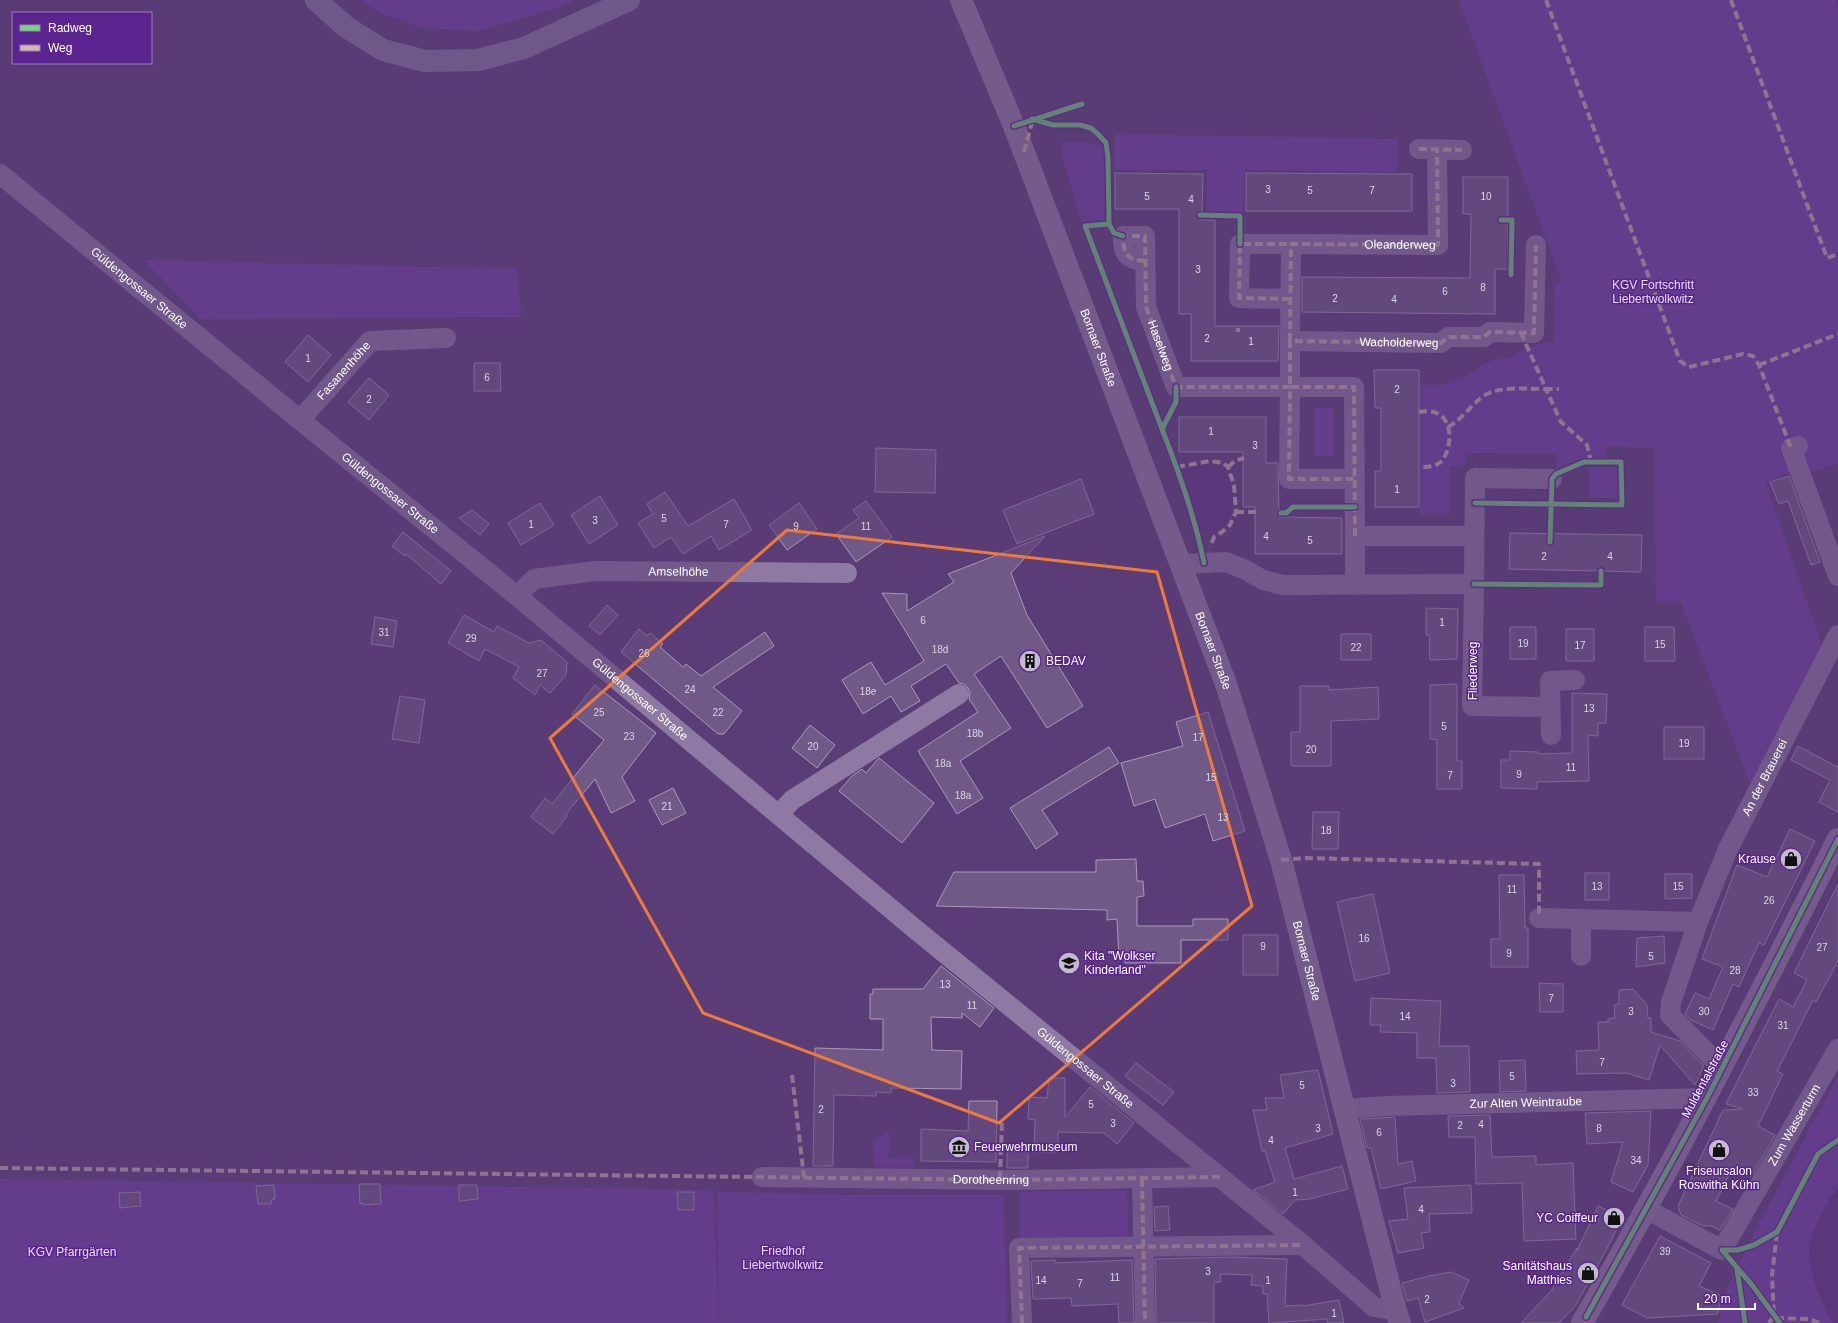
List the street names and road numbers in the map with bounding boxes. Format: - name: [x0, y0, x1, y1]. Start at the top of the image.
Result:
- street label: Oleanderweg: [1364, 237, 1436, 252]
- street label: Güldengossaer Straße: [88, 244, 191, 332]
- street label: Bornaer Straße: [1077, 307, 1120, 389]
- street label: Haselweg: [1145, 318, 1176, 373]
- street label: Wacholderweg: [1359, 335, 1439, 350]
- street label: Fasanenhöhe: [314, 338, 374, 403]
- street label: Güldengossaer Straße: [339, 450, 442, 537]
- street label: Amselhöhe: [648, 564, 709, 579]
- street label: Bornaer Straße: [1192, 610, 1234, 692]
- street label: Fliederweg: [1466, 642, 1480, 700]
- street label: Güldengossaer Straße: [589, 655, 691, 743]
- street label: An der Brauerei: [1739, 737, 1790, 818]
- street label: Bornaer Straße: [1290, 919, 1324, 1003]
- street label: Güldengossaer Straße: [1034, 1024, 1137, 1112]
- street label: Muldentalstraße: [1679, 1037, 1732, 1120]
- street label: Zum Wasserturm: [1765, 1082, 1823, 1168]
- street label: Zur Alten Weintraube: [1469, 1094, 1583, 1111]
- street label: Dorotheenring: [953, 1172, 1029, 1187]

